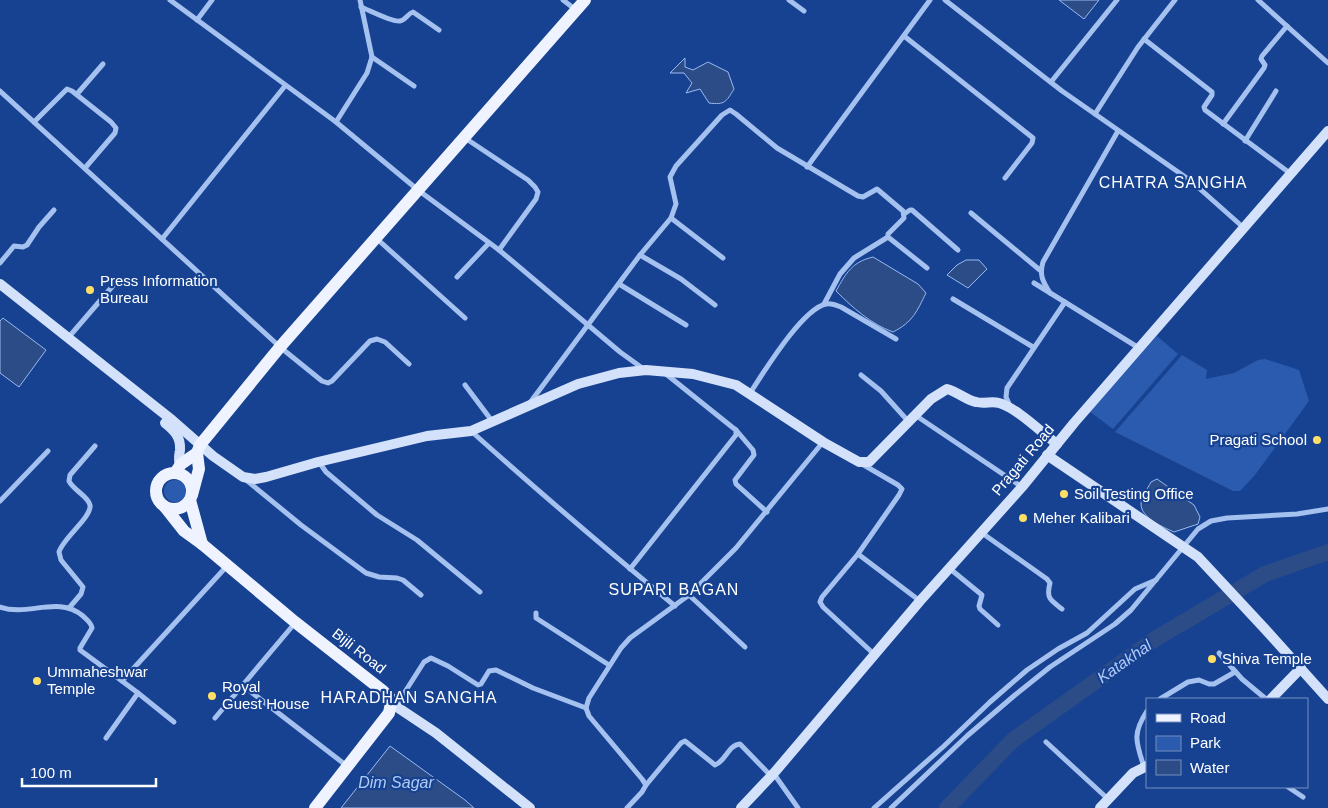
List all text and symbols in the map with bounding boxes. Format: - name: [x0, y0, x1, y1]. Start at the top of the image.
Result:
- district label: CHATRA SANGHA: [1099, 174, 1247, 191]
- place label: Press Information Bureau: [100, 272, 218, 306]
- marker: Press Information Bureau: [84, 284, 96, 296]
- street label: Pragati Road: [988, 421, 1057, 499]
- place label: Pragati School: [1209, 431, 1307, 448]
- marker: Pragati School: [1311, 434, 1323, 446]
- place label: Soil Testing Office: [1074, 485, 1194, 502]
- marker: Soil Testing Office: [1058, 488, 1070, 500]
- place label: Meher Kalibari: [1033, 509, 1130, 526]
- marker: Meher Kalibari: [1017, 512, 1029, 524]
- district label: SUPARI BAGAN: [609, 581, 739, 598]
- street label: Bijli Road: [329, 624, 390, 677]
- water label: Katakhal: [1094, 636, 1155, 686]
- place label: Shiva Temple: [1222, 650, 1312, 667]
- marker: Shiva Temple: [1206, 653, 1218, 665]
- place label: Ummaheshwar Temple: [47, 663, 148, 697]
- marker: Ummaheshwar Temple: [31, 675, 43, 687]
- place label: Royal Guest House: [222, 678, 310, 712]
- district label: HARADHAN SANGHA: [321, 689, 497, 706]
- marker: Royal Guest House: [206, 690, 218, 702]
- legend: [1146, 698, 1308, 788]
- text: Road: [1190, 709, 1226, 726]
- text: Park: [1190, 734, 1221, 751]
- scale bar: [22, 756, 156, 788]
- text: Water: [1190, 759, 1229, 776]
- text: 100 m: [30, 764, 72, 781]
- water label: Dim Sagar: [358, 774, 434, 791]

